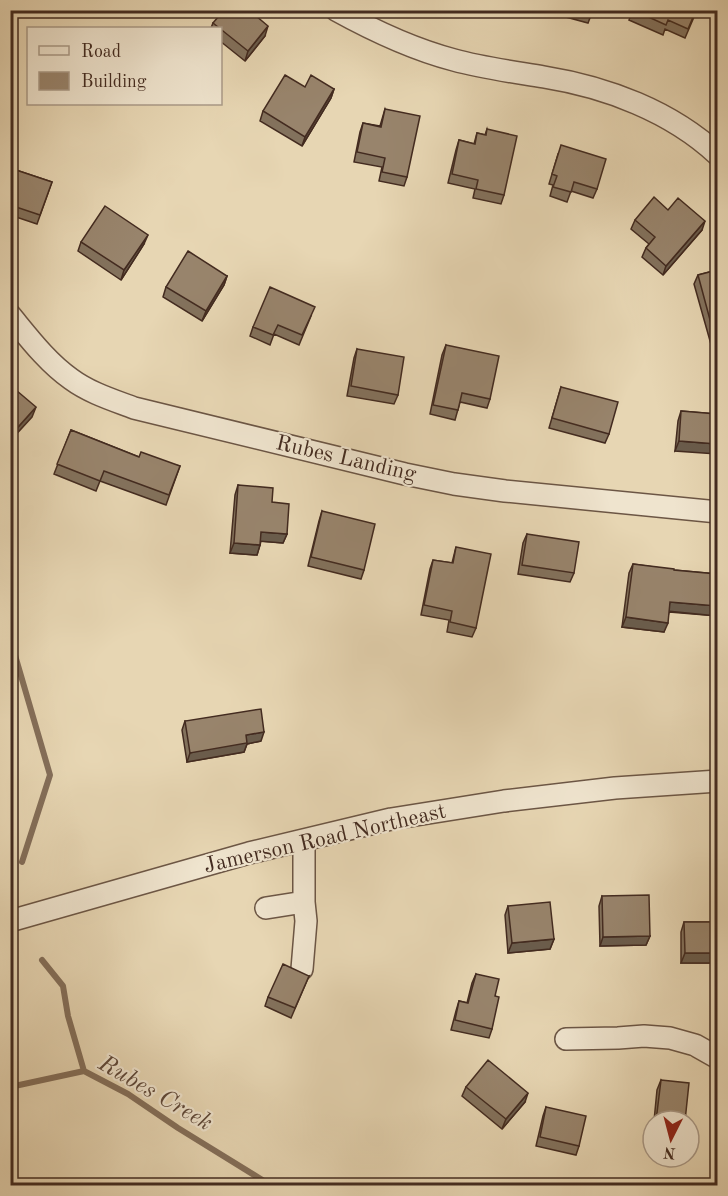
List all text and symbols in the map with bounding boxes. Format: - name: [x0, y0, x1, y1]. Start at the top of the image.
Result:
- legend: [27, 27, 222, 105]
- text: Road: [81, 43, 121, 61]
- text: Building: [81, 73, 147, 91]
- street label: Rubes Landing: [274, 432, 418, 486]
- street label: Jamerson Road Northeast: [202, 800, 448, 878]
- water label: Rubes Creek: [93, 1051, 216, 1136]
- north arrow: [641, 1109, 701, 1169]
- text: N: [662, 1143, 677, 1161]

